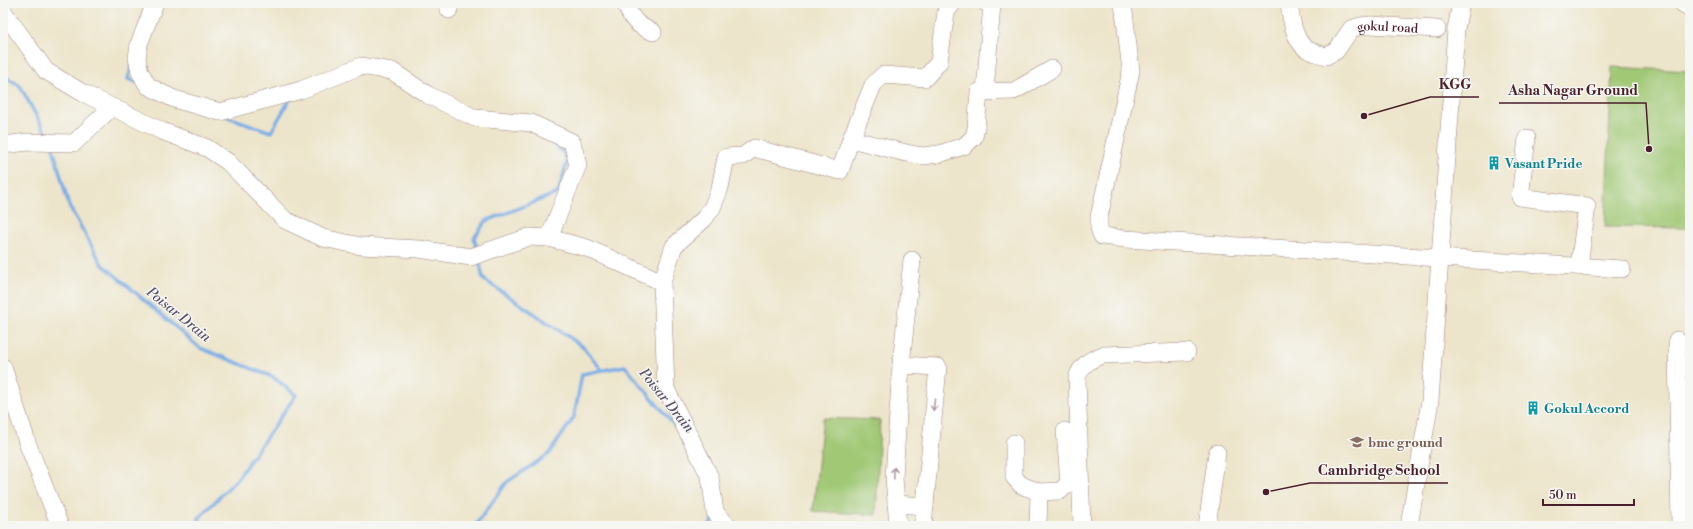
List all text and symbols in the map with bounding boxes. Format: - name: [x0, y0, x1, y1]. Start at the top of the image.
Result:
- street label: gokul road: [1354, 18, 1419, 37]
- callout: KGG: [1430, 71, 1479, 97]
- text: KGG: [1439, 76, 1471, 94]
- callout: Asha Nagar Ground: [1499, 77, 1646, 103]
- text: Asha Nagar Ground: [1507, 82, 1638, 100]
- building icon: Vasant Pride: [1486, 155, 1502, 171]
- place label: Vasant Pride: [1504, 156, 1582, 172]
- water label: Poisar Drain: [142, 283, 214, 346]
- water label: Poisar Drain: [634, 364, 698, 437]
- one-way arrow: [931, 398, 938, 411]
- building icon: Gokul Accord: [1525, 400, 1541, 416]
- place label: Gokul Accord: [1544, 401, 1630, 417]
- school or university icon: bmc ground: [1349, 434, 1365, 450]
- place label: bmc ground: [1368, 435, 1443, 451]
- callout: Cambridge School: [1310, 457, 1448, 483]
- text: Cambridge School: [1318, 462, 1441, 480]
- one-way arrow: [891, 467, 898, 480]
- scale bar: [1543, 481, 1634, 507]
- text: 50 m: [1549, 488, 1577, 503]

